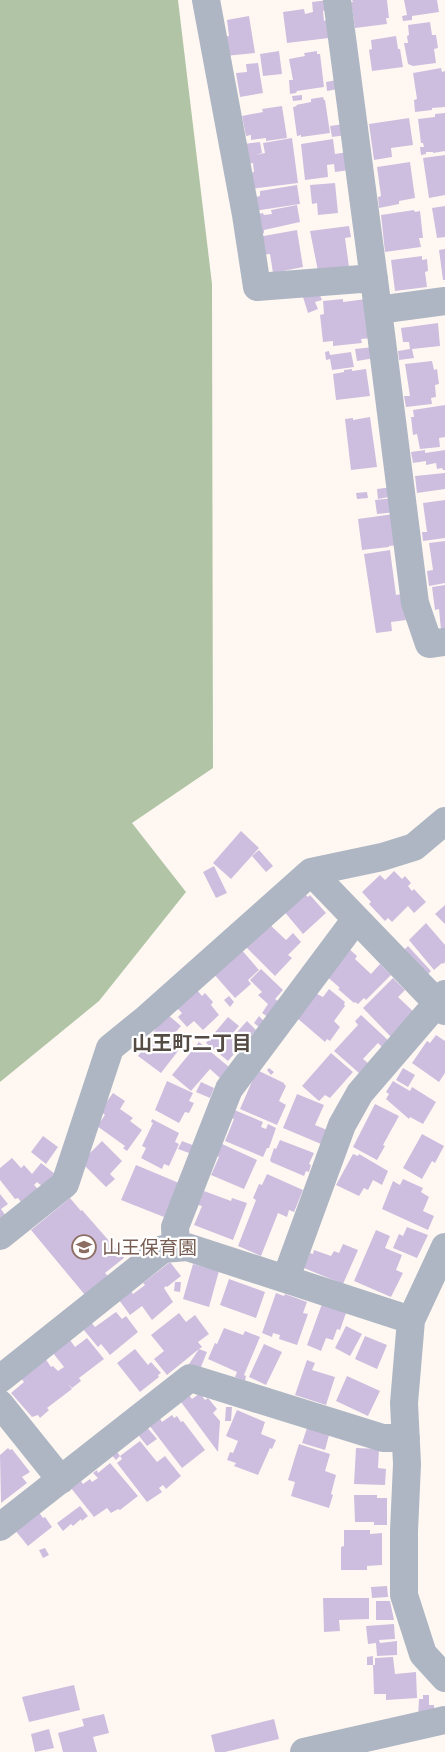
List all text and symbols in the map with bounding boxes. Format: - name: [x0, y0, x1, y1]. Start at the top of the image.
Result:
- district label: 山王町二丁目: [132, 1030, 252, 1055]
- school or university icon: 山王保育園: [71, 1234, 97, 1260]
- place label: 山王保育園: [102, 1235, 197, 1259]

